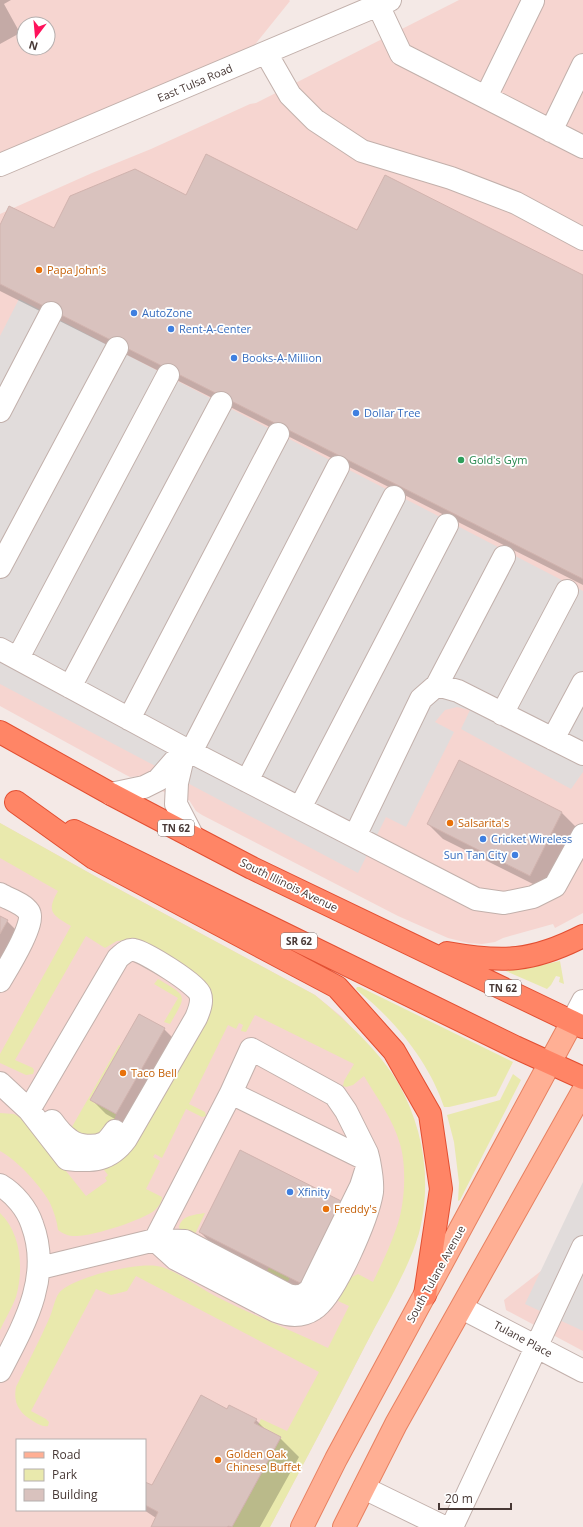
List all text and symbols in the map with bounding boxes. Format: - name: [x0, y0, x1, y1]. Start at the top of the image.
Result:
- north arrow: [16, 16, 56, 56]
- text: N: [27, 38, 39, 55]
- street label: East Tulsa Road: [155, 60, 235, 105]
- place label: Papa John's: [47, 262, 106, 277]
- marker: Papa John's: [34, 265, 44, 275]
- place label: AutoZone: [142, 305, 192, 320]
- marker: AutoZone: [129, 308, 139, 318]
- place label: Rent-A-Center: [179, 321, 252, 336]
- marker: Rent-A-Center: [166, 324, 176, 334]
- place label: Books-A-Million: [242, 350, 322, 365]
- marker: Books-A-Million: [229, 353, 239, 363]
- place label: Dollar Tree: [364, 405, 421, 420]
- marker: Dollar Tree: [351, 408, 361, 418]
- place label: Gold's Gym: [469, 452, 527, 467]
- marker: Gold's Gym: [456, 455, 466, 465]
- place label: Salsarita's: [458, 815, 509, 830]
- marker: Salsarita's: [445, 818, 455, 828]
- road number: TN 62: [158, 820, 194, 836]
- place label: Cricket Wireless: [491, 831, 572, 846]
- marker: Cricket Wireless: [478, 834, 488, 844]
- place label: Sun Tan City: [444, 847, 507, 862]
- marker: Sun Tan City: [510, 850, 520, 860]
- street label: South Illinois Avenue: [238, 854, 341, 915]
- road number: SR 62: [281, 933, 317, 949]
- road number: TN 62: [485, 980, 521, 996]
- place label: Taco Bell: [131, 1065, 177, 1080]
- marker: Taco Bell: [118, 1068, 128, 1078]
- place label: Xfinity: [298, 1184, 330, 1199]
- marker: Xfinity: [285, 1187, 295, 1197]
- place label: Freddy's: [334, 1201, 377, 1216]
- marker: Freddy's: [321, 1204, 331, 1214]
- street label: South Tulane Avenue: [403, 1223, 468, 1325]
- street label: Tulane Place: [491, 1317, 555, 1360]
- legend: [16, 1439, 146, 1511]
- text: Road: [52, 1446, 81, 1463]
- place label: Golden Oak Chinese Buffet: [226, 1446, 301, 1474]
- marker: Golden Oak Chinese Buffet: [213, 1455, 223, 1465]
- text: Park: [52, 1466, 78, 1483]
- scale bar: [439, 1485, 511, 1511]
- text: Building: [52, 1486, 98, 1503]
- text: 20 m: [445, 1490, 473, 1507]

